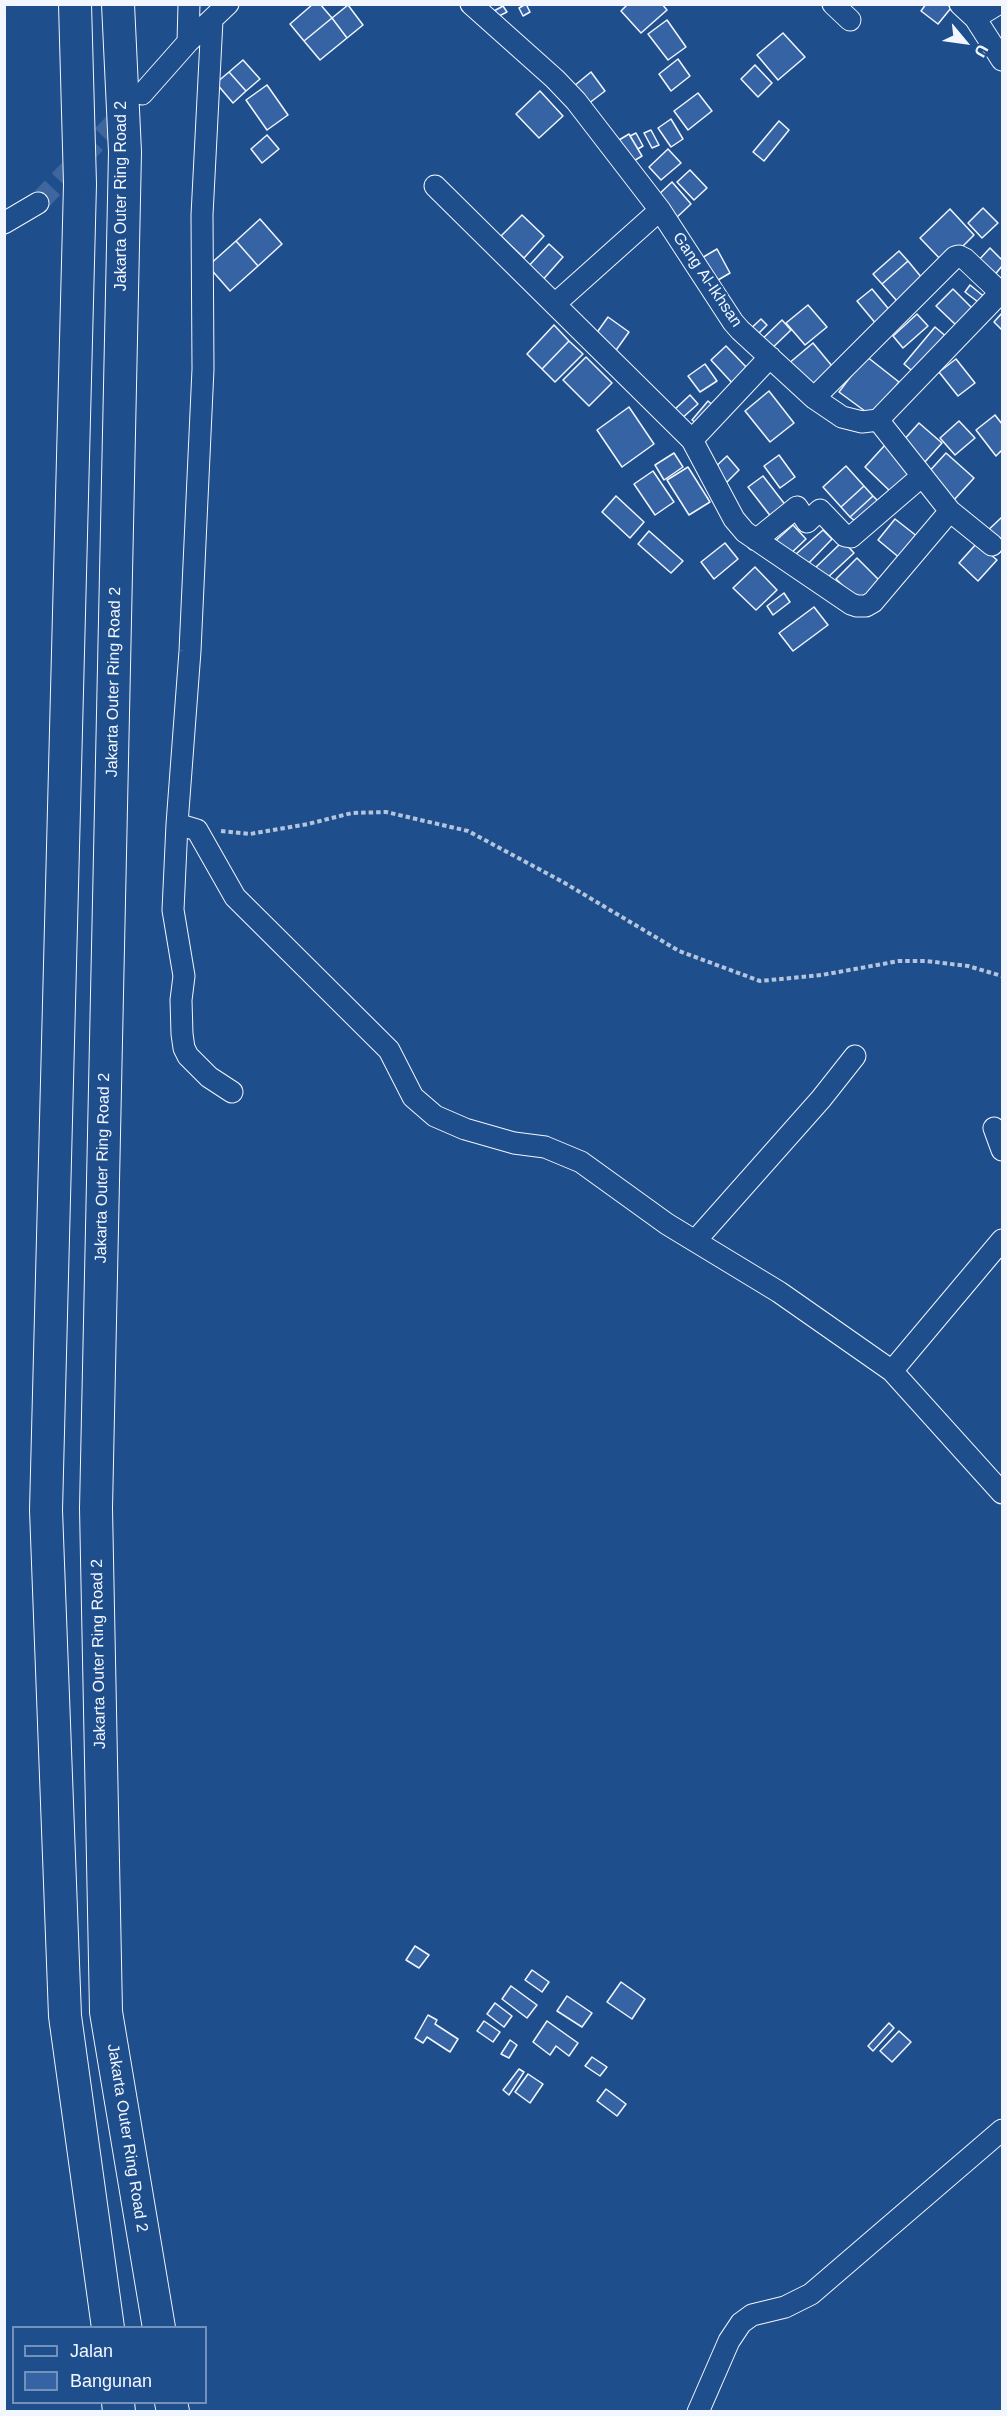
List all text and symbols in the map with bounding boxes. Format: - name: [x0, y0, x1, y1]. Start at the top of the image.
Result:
- north arrow: [935, 12, 995, 72]
- text: U: [971, 42, 991, 60]
- street label: Jakarta Outer Ring Road 2: [112, 101, 132, 291]
- street label: Gang Al-Ikhsan: [668, 229, 746, 331]
- street label: Jakarta Outer Ring Road 2: [103, 587, 125, 777]
- street label: Jakarta Outer Ring Road 2: [92, 1073, 114, 1263]
- street label: Jakarta Outer Ring Road 2: [88, 1559, 110, 1749]
- street label: Jakarta Outer Ring Road 2: [103, 2043, 151, 2233]
- legend: [12, 2326, 207, 2404]
- text: Jalan: [70, 2341, 113, 2361]
- text: Bangunan: [70, 2371, 152, 2391]

